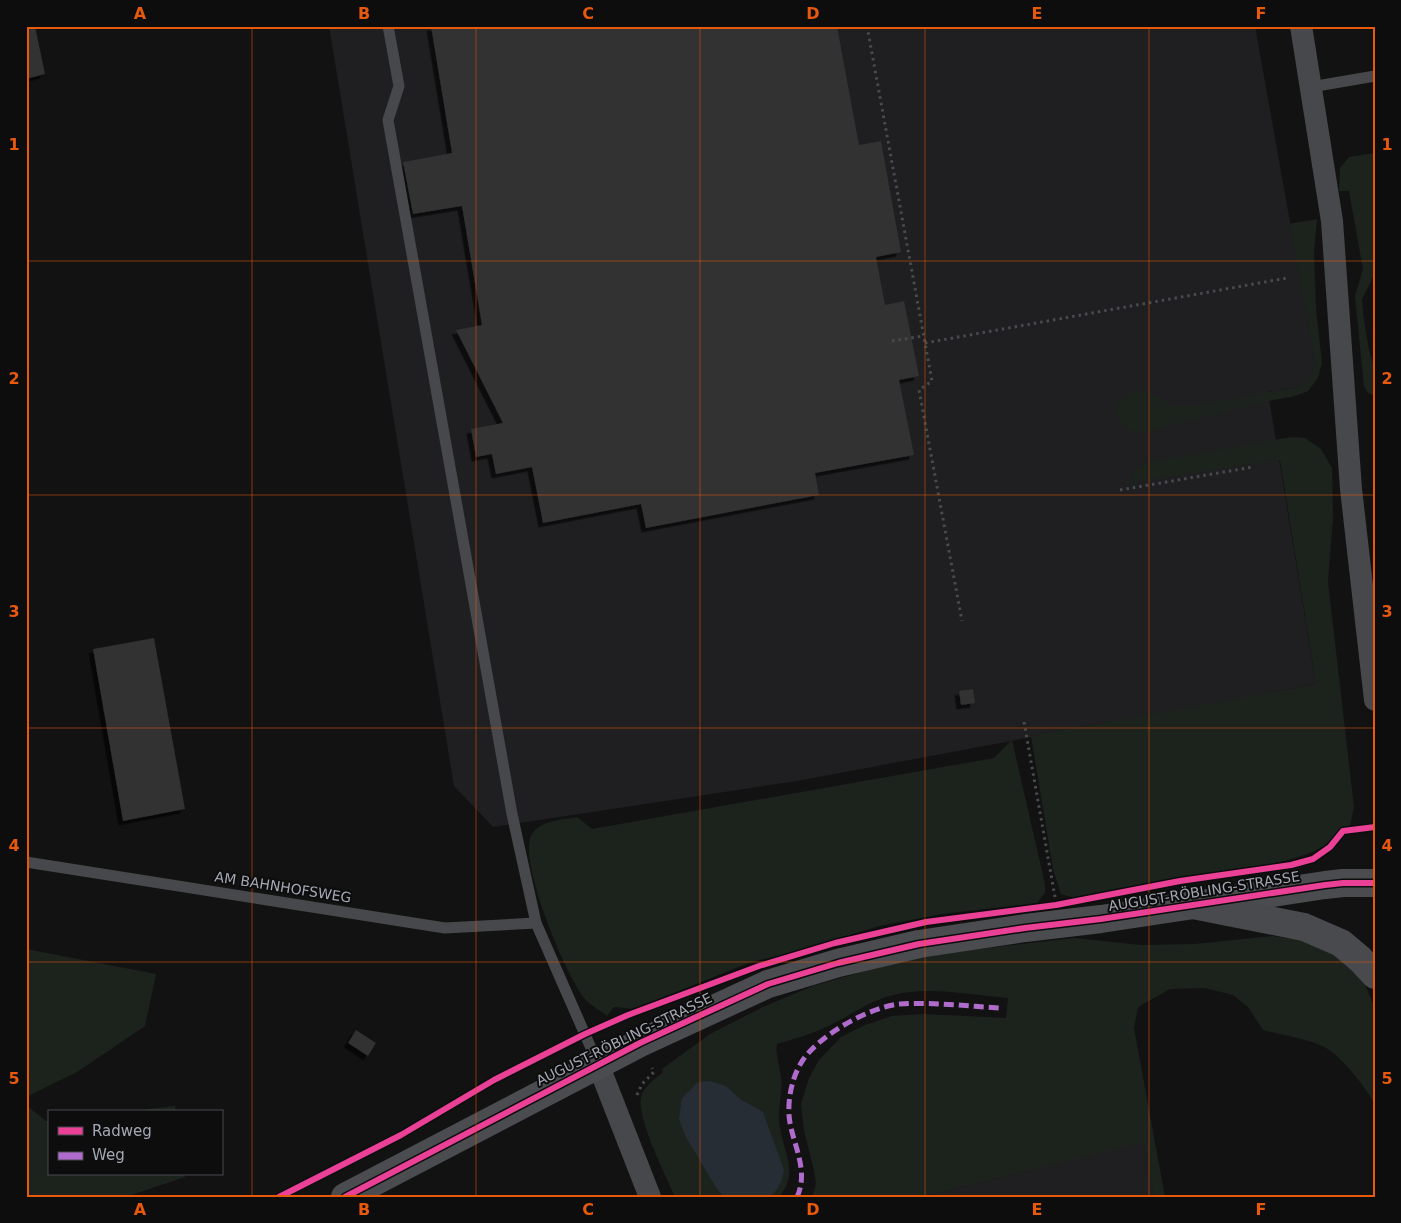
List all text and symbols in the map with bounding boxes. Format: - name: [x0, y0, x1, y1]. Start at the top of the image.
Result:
- text: A: [134, 4, 147, 23]
- text: B: [358, 4, 370, 23]
- text: C: [582, 4, 594, 23]
- text: D: [806, 4, 820, 23]
- text: E: [1032, 4, 1042, 23]
- text: F: [1256, 4, 1266, 23]
- text: 1: [8, 135, 20, 154]
- text: 1: [1381, 135, 1393, 154]
- text: 2: [8, 369, 20, 388]
- text: 2: [1381, 369, 1393, 388]
- text: 3: [8, 602, 20, 621]
- text: 3: [1381, 602, 1393, 621]
- text: 4: [8, 836, 20, 855]
- text: 4: [1381, 836, 1393, 855]
- street label: AUGUST-RÖBLING-STRASSE: [1107, 867, 1301, 914]
- street label: AM BAHNHOFSWEG: [214, 868, 352, 906]
- street label: AUGUST-RÖBLING-STRASSE: [533, 988, 715, 1089]
- text: 5: [8, 1069, 20, 1088]
- text: 5: [1381, 1069, 1393, 1088]
- legend: [48, 1110, 222, 1176]
- text: Radweg: [92, 1122, 152, 1140]
- text: Weg: [92, 1146, 125, 1164]
- text: A: [134, 1200, 147, 1219]
- text: B: [358, 1200, 370, 1219]
- text: C: [582, 1200, 594, 1219]
- text: D: [806, 1200, 820, 1219]
- text: E: [1032, 1200, 1042, 1219]
- text: F: [1256, 1200, 1266, 1219]

